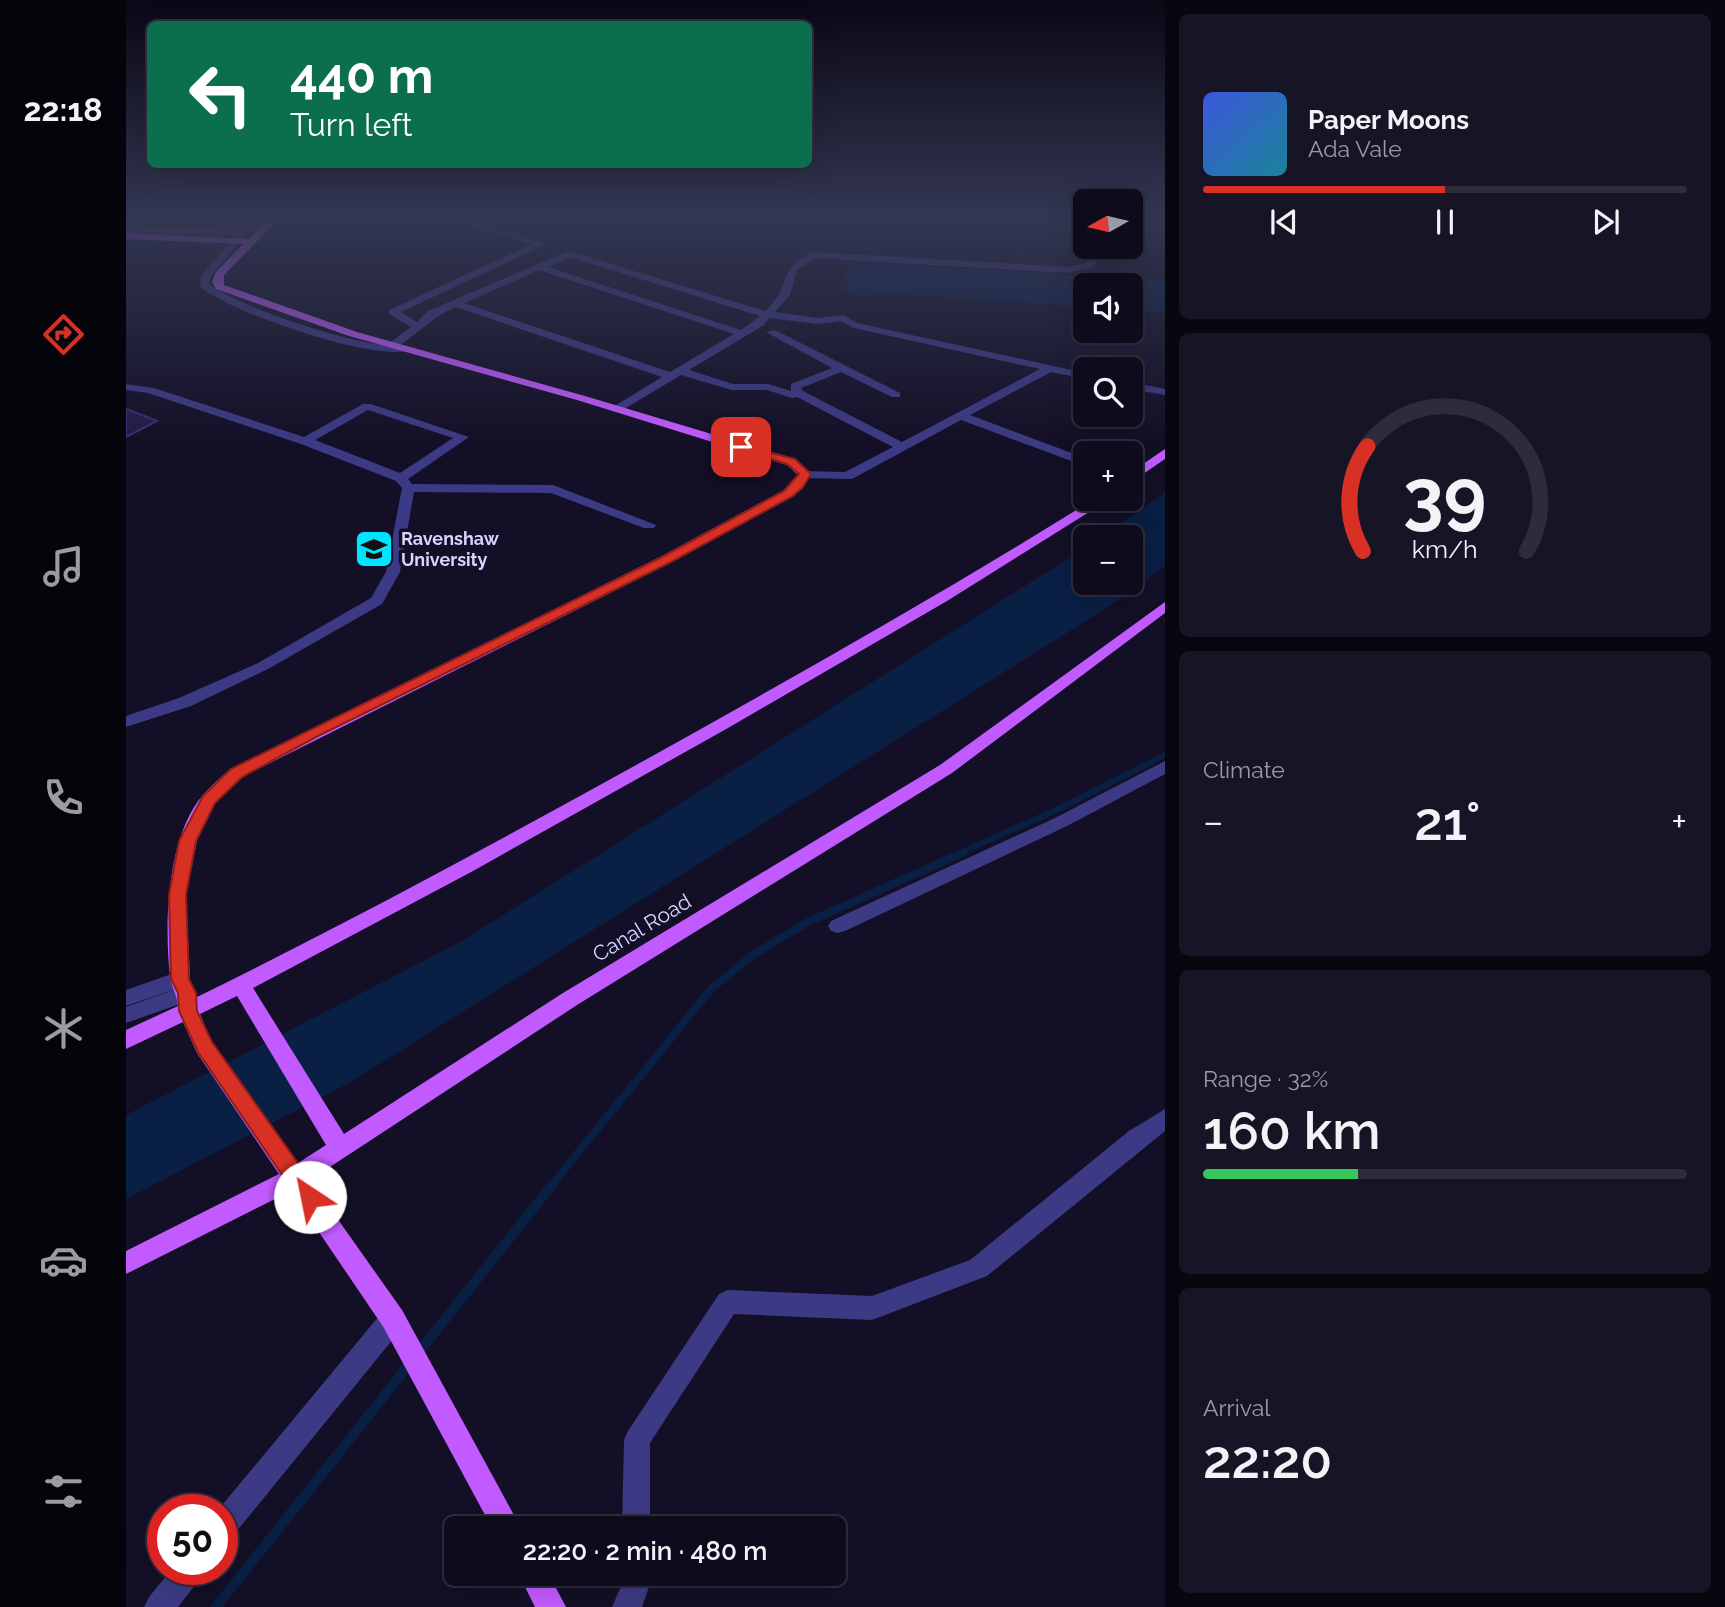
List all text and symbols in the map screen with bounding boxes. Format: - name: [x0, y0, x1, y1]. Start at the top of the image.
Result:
- text: 440 m: [290, 47, 433, 104]
- icon: left: [175, 49, 266, 140]
- text: 22:18: [23, 91, 103, 128]
- text: Paper Moons: [1308, 105, 1469, 135]
- text: Turn left: [290, 106, 412, 143]
- text: Ada Vale: [1308, 135, 1402, 162]
- north arrow: [1073, 189, 1143, 259]
- map controls: [1073, 189, 1143, 595]
- icon: previous: [1265, 203, 1303, 241]
- icon: pause: [1426, 203, 1464, 241]
- icon: next: [1587, 203, 1625, 241]
- button: sound: [1073, 273, 1143, 343]
- icon: directions: [39, 310, 88, 359]
- button: search: [1073, 357, 1143, 427]
- pin: [711, 417, 771, 477]
- icon: arrive: [722, 428, 760, 466]
- button: +: [1073, 441, 1143, 511]
- text: 39: [1403, 453, 1487, 538]
- button: −: [1073, 525, 1143, 595]
- school or university icon: Ravenshaw University: [353, 528, 395, 570]
- place label: Ravenshaw University: [401, 528, 500, 570]
- text: km/h: [1412, 534, 1478, 564]
- icon: music: [39, 542, 88, 591]
- text: Climate: [1203, 756, 1285, 783]
- icon: phone: [39, 773, 88, 822]
- text: 21°: [1414, 791, 1481, 852]
- text: −: [1203, 799, 1223, 844]
- text: +: [1671, 799, 1687, 844]
- street label: Canal Road: [588, 888, 695, 967]
- icon: climate: [39, 1004, 88, 1053]
- text: Range · 32%: [1203, 1065, 1328, 1092]
- text: 160 km: [1203, 1100, 1381, 1161]
- position arrow: [273, 1160, 347, 1234]
- icon: car: [39, 1236, 88, 1285]
- text: Arrival: [1203, 1394, 1270, 1421]
- text: 22:20: [1203, 1429, 1332, 1490]
- icon: filters: [39, 1467, 88, 1516]
- speed limit sign: 50: [147, 1494, 238, 1585]
- text: 22:20 · 2 min · 480 m: [523, 1536, 767, 1566]

